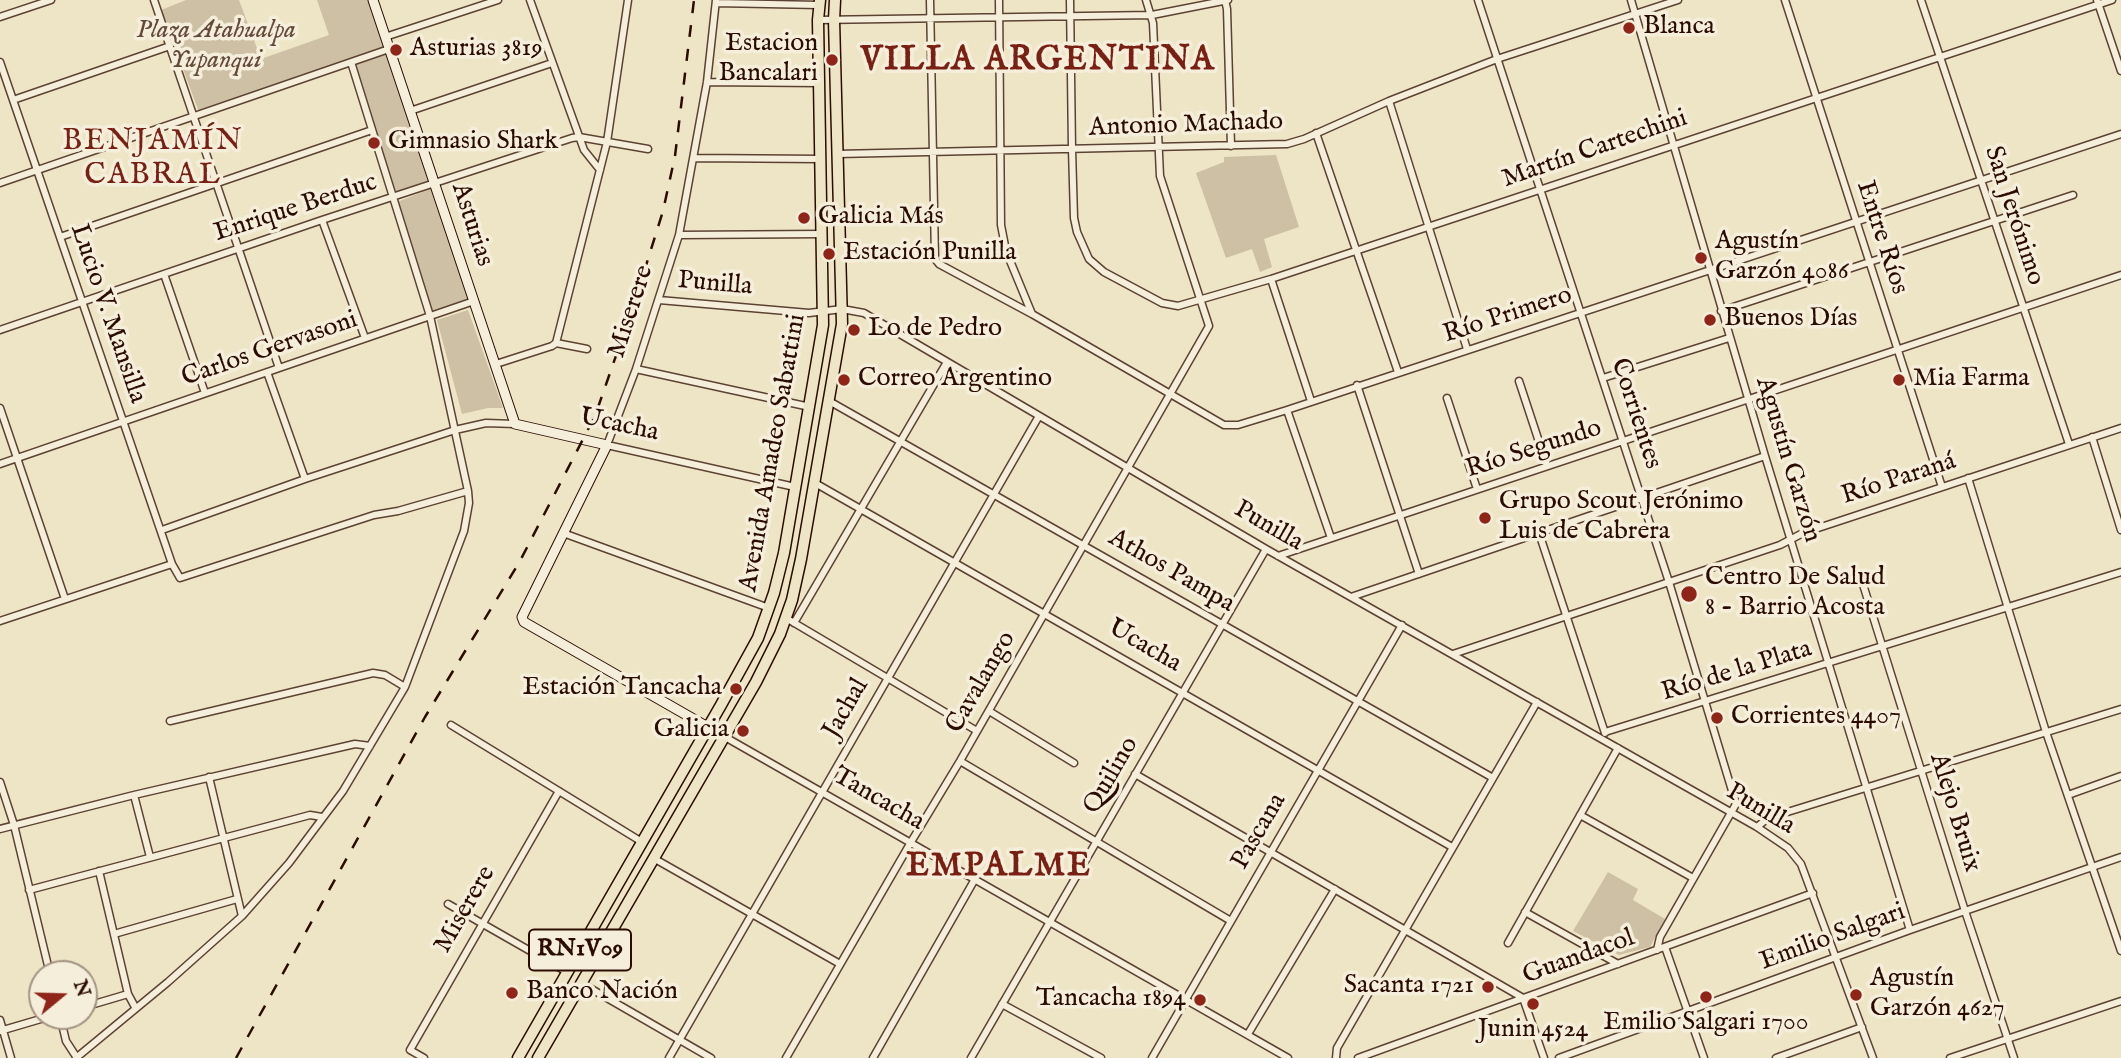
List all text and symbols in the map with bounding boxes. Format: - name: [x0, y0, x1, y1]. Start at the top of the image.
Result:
- place label: Blanca: [1643, 12, 1715, 44]
- park label: Plaza Atahualpa Yupanqui: [136, 16, 296, 78]
- marker: Blanca: [1621, 20, 1637, 36]
- place label: Estacion Bancalari: [718, 29, 818, 90]
- place label: Asturias 3819: [410, 34, 543, 66]
- marker: Asturias 3819: [388, 42, 404, 58]
- district label: VILLA ARGENTINA: [862, 42, 1214, 82]
- marker: Estacion Bancalari: [824, 52, 840, 68]
- street label: Martín Cartechini: [1498, 104, 1692, 196]
- street label: Antonio Machado: [1088, 107, 1284, 145]
- district label: BENJAMÍN CABRAL: [63, 125, 243, 196]
- place label: Gimnasio Shark: [388, 127, 558, 159]
- marker: Gimnasio Shark: [366, 135, 382, 151]
- street label: San Jerónimo: [1976, 143, 2050, 289]
- street label: Enrique Berduc: [211, 168, 381, 250]
- street label: Entre Ríos: [1848, 177, 1914, 299]
- street label: Asturias: [443, 179, 499, 271]
- place label: Galicia Más: [818, 202, 944, 234]
- marker: Galicia Más: [796, 210, 812, 226]
- street label: Lucio V. Mansilla: [62, 220, 152, 408]
- place label: Agustín Garzón 4086: [1715, 227, 1849, 288]
- place label: Estación Punilla: [843, 238, 1017, 270]
- marker: Estación Punilla: [821, 246, 837, 262]
- marker: Agustín Garzón 4086: [1693, 250, 1709, 266]
- street label: Miserere: [602, 262, 662, 362]
- street label: Punilla: [676, 266, 754, 304]
- street label: Río Primero: [1440, 281, 1576, 351]
- place label: Buenos Días: [1724, 304, 1858, 336]
- street label: Carlos Gervasoni: [178, 305, 362, 395]
- street label: Avenida Amadeo Sabattini: [734, 312, 814, 594]
- marker: Buenos Días: [1702, 312, 1718, 328]
- place label: Lo de Pedro: [868, 314, 1002, 346]
- marker: Lo de Pedro: [846, 322, 862, 338]
- street label: Corrientes: [1603, 355, 1667, 473]
- place label: Correo Argentino: [858, 364, 1052, 396]
- place label: Mia Farma: [1913, 364, 2030, 396]
- marker: Correo Argentino: [836, 372, 852, 388]
- marker: Mia Farma: [1891, 372, 1907, 388]
- street label: Agustín Garzón: [1747, 374, 1827, 546]
- street label: Ucacha: [577, 402, 661, 450]
- street label: Río Segundo: [1462, 413, 1606, 487]
- street label: Río Paraná: [1838, 447, 1960, 513]
- place label: Grupo Scout Jerónimo Luis de Cabrera: [1499, 487, 1743, 548]
- street label: Punilla: [1228, 495, 1308, 559]
- marker: Grupo Scout Jerónimo Luis de Cabrera: [1477, 510, 1493, 526]
- street label: Athos Pampa: [1102, 523, 1240, 621]
- place label: Centro De Salud 8 - Barrio Acosta: [1705, 563, 1885, 624]
- marker: Centro De Salud 8 - Barrio Acosta: [1679, 584, 1699, 604]
- street label: Ucacha: [1102, 613, 1186, 681]
- street label: Cavalango: [940, 627, 1024, 739]
- street label: Río de la Plata: [1658, 634, 1816, 710]
- place label: Estación Tancacha: [523, 673, 722, 705]
- street label: Jachal: [817, 673, 877, 745]
- marker: Estación Tancacha: [728, 681, 744, 697]
- place label: Corrientes 4407: [1731, 702, 1901, 734]
- marker: Corrientes 4407: [1709, 710, 1725, 726]
- place label: Galicia: [654, 715, 729, 747]
- marker: Galicia: [735, 723, 751, 739]
- street label: Quilino: [1078, 732, 1146, 820]
- street label: Alejo Bruix: [1921, 750, 1987, 876]
- street label: Tancacha: [827, 761, 929, 839]
- street label: Punilla: [1720, 777, 1800, 843]
- street label: Pascana: [1226, 788, 1294, 876]
- district label: EMPALME: [907, 848, 1091, 888]
- street label: Miserere: [429, 861, 503, 959]
- street label: Emilio Salgari: [1756, 897, 1910, 979]
- street label: Guandacol: [1519, 923, 1639, 993]
- road number: RN1V09: [529, 930, 631, 970]
- north arrow: [28, 960, 98, 1030]
- place label: Agustín Garzón 4627: [1870, 964, 2005, 1026]
- place label: Sacanta 1721: [1344, 971, 1474, 1003]
- text: N: [67, 977, 95, 1000]
- place label: Banco Nación: [526, 977, 678, 1009]
- marker: Sacanta 1721: [1480, 979, 1496, 995]
- place label: Tancacha 1894: [1036, 984, 1186, 1016]
- marker: Banco Nación: [504, 985, 520, 1001]
- marker: Agustín Garzón 4627: [1848, 987, 1864, 1003]
- marker: Emilio Salgari 1700: [1698, 989, 1714, 1005]
- marker: Tancacha 1894: [1192, 992, 1208, 1008]
- marker: Junin 4524: [1525, 996, 1541, 1012]
- place label: Emilio Salgari 1700: [1603, 1008, 1809, 1040]
- place label: Junin 4524: [1478, 1015, 1588, 1047]

